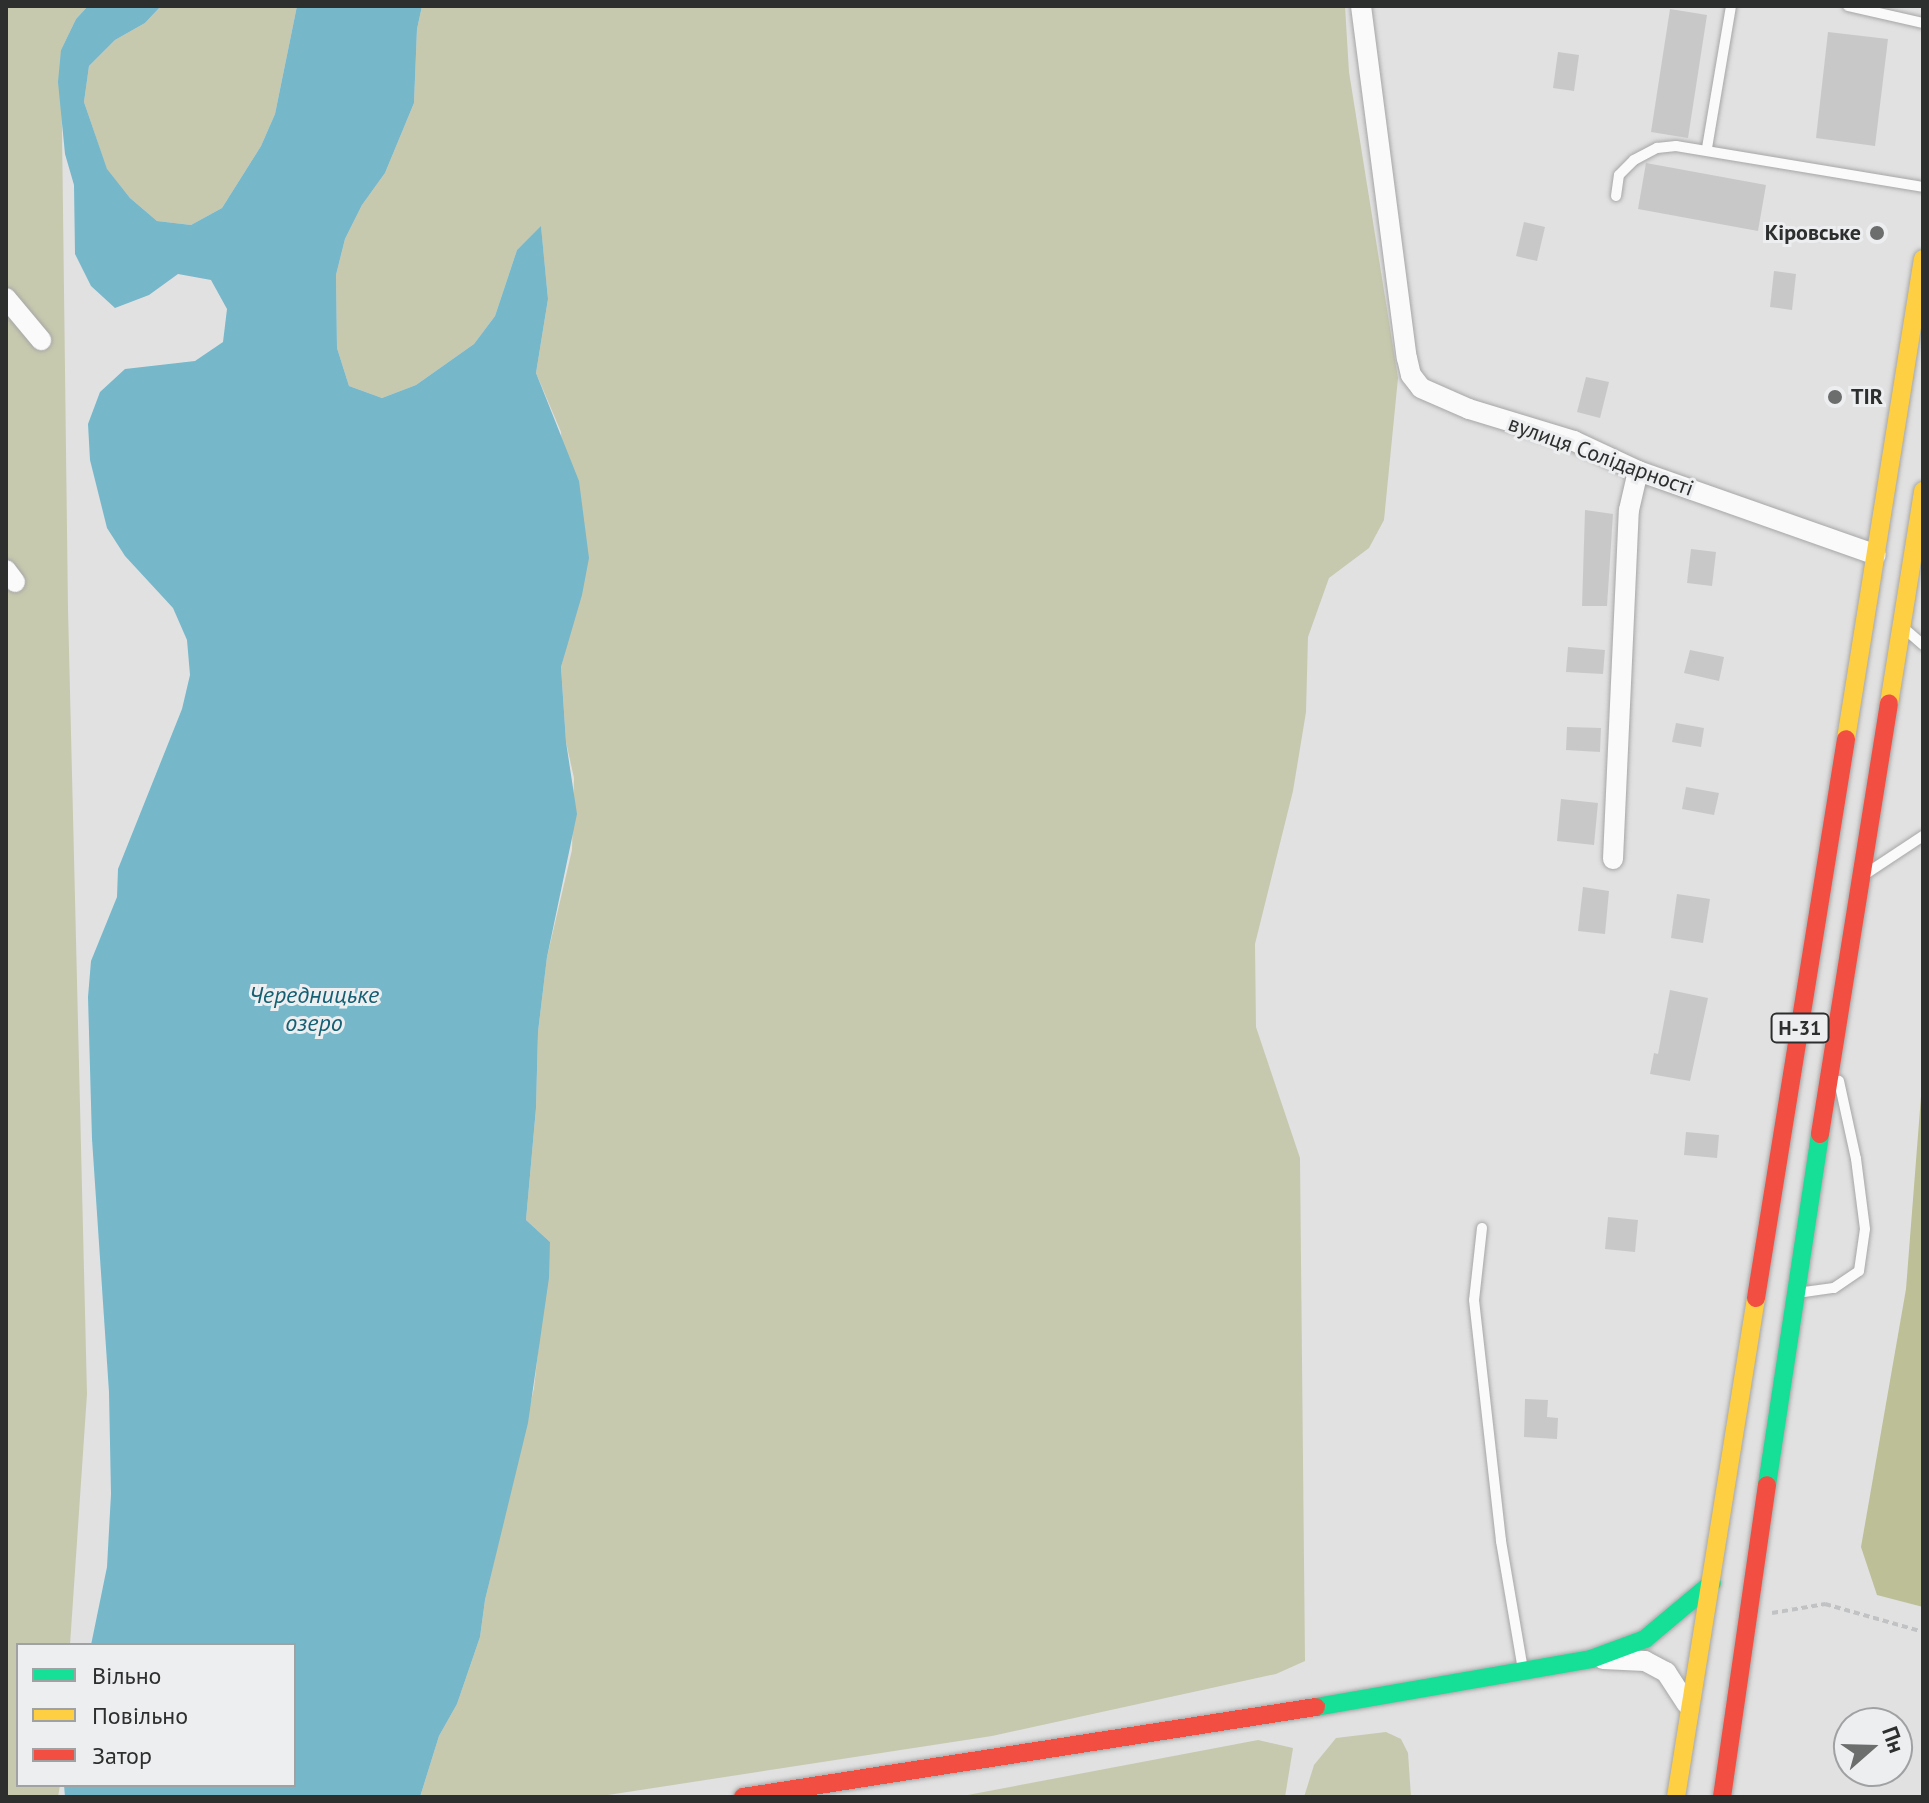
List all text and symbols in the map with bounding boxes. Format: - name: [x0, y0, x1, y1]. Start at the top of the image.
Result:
- place label: Кіровське: [1765, 220, 1861, 246]
- marker: Кіровське: [1868, 224, 1886, 242]
- place label: TIR: [1851, 384, 1883, 410]
- marker: TIR: [1826, 388, 1844, 406]
- street label: вулиця Солідарності: [1505, 410, 1697, 502]
- water label: Чередницьке озеро: [249, 981, 379, 1037]
- road number: Н-31: [1770, 1012, 1830, 1044]
- legend: [16, 1643, 296, 1787]
- text: Вільно: [92, 1660, 161, 1691]
- text: Повільно: [92, 1700, 188, 1731]
- north arrow: [1833, 1707, 1913, 1787]
- text: Пн: [1876, 1723, 1911, 1756]
- text: Затор: [92, 1740, 152, 1771]

